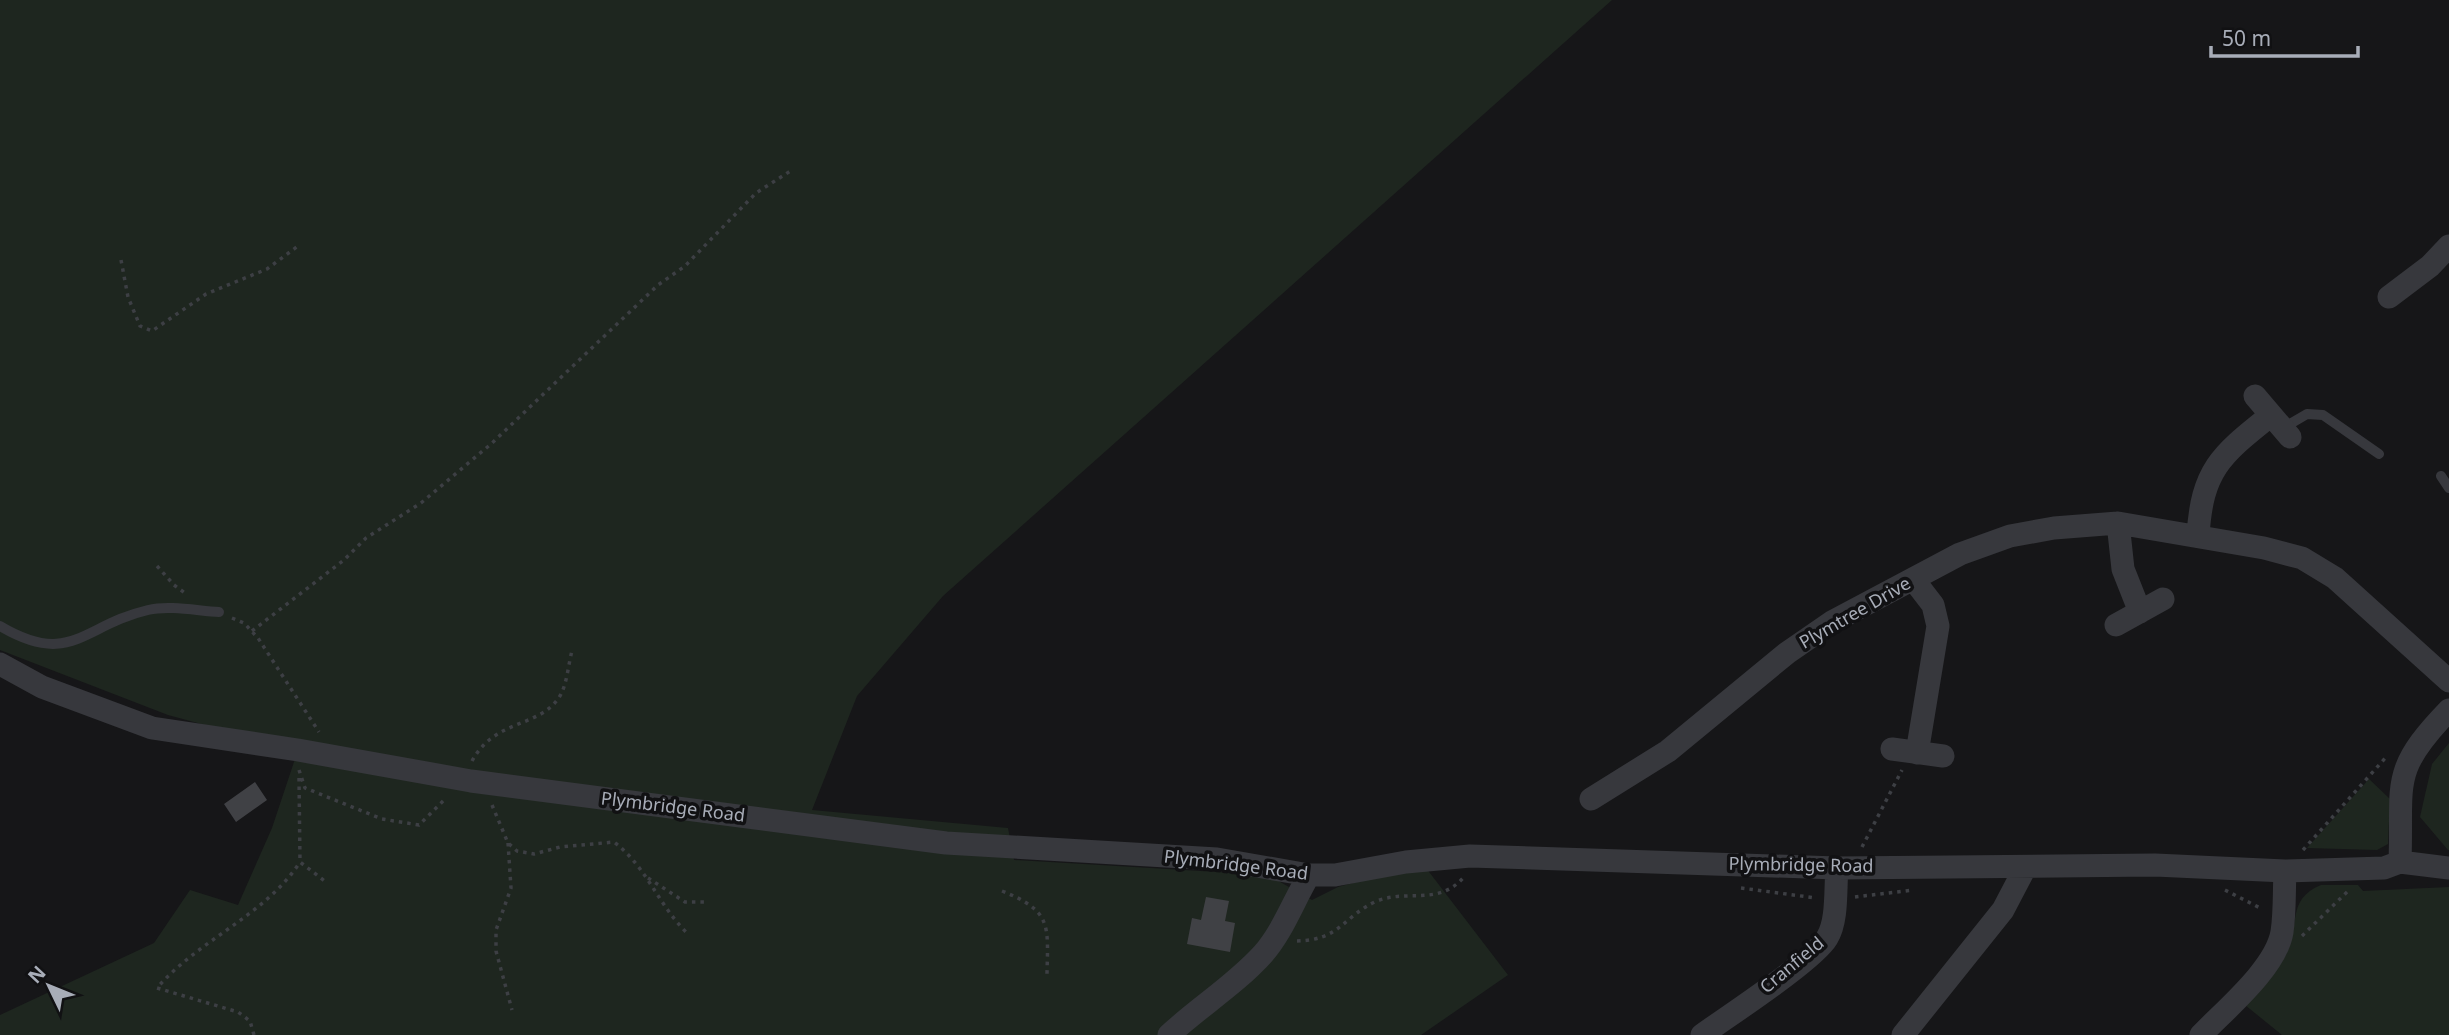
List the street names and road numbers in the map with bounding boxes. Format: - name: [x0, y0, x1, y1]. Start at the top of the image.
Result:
- street label: Plymtree Drive: [1795, 571, 1914, 654]
- street label: Plymbridge Road: [600, 785, 747, 827]
- street label: Plymbridge Road: [1163, 843, 1310, 885]
- street label: Plymbridge Road: [1728, 851, 1874, 877]
- street label: Cranfield: [1754, 930, 1828, 998]

